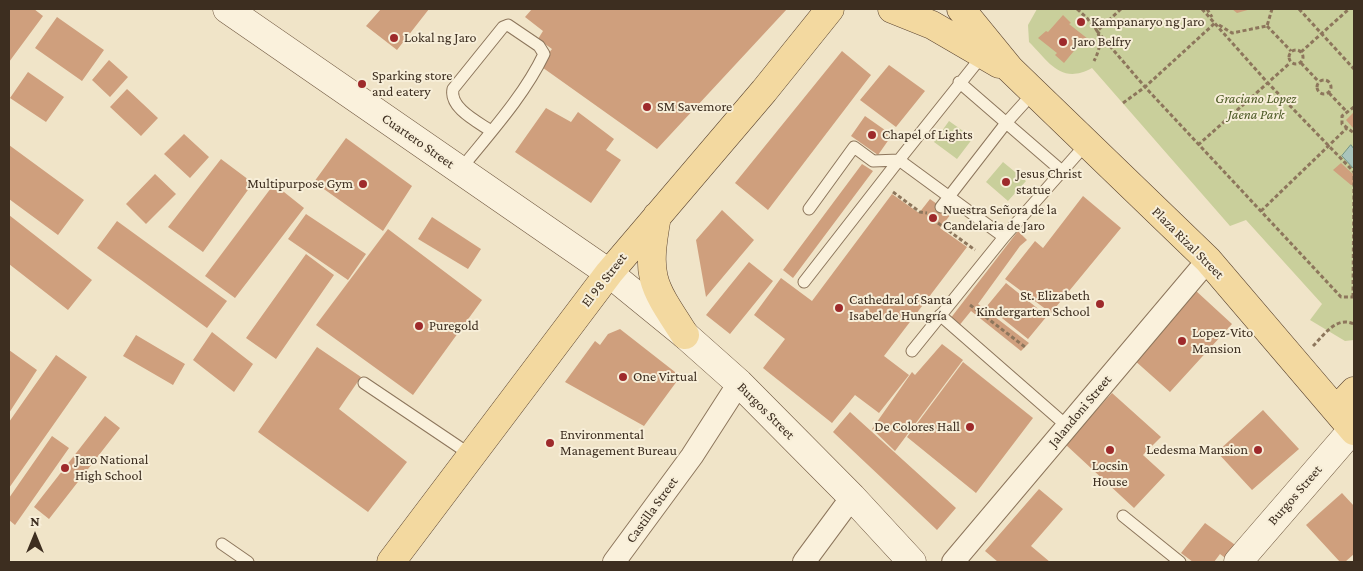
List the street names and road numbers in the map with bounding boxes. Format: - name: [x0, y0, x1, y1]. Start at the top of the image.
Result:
- street label: Cuartero Street: [378, 110, 458, 172]
- street label: Plaza Rizal Street: [1148, 203, 1228, 283]
- street label: El 98 Street: [578, 250, 630, 310]
- street label: Jalandoni Street: [1045, 371, 1115, 451]
- street label: Burgos Street: [734, 379, 798, 443]
- street label: Burgos Street: [1264, 461, 1326, 529]
- street label: Castilla Street: [622, 474, 682, 546]

